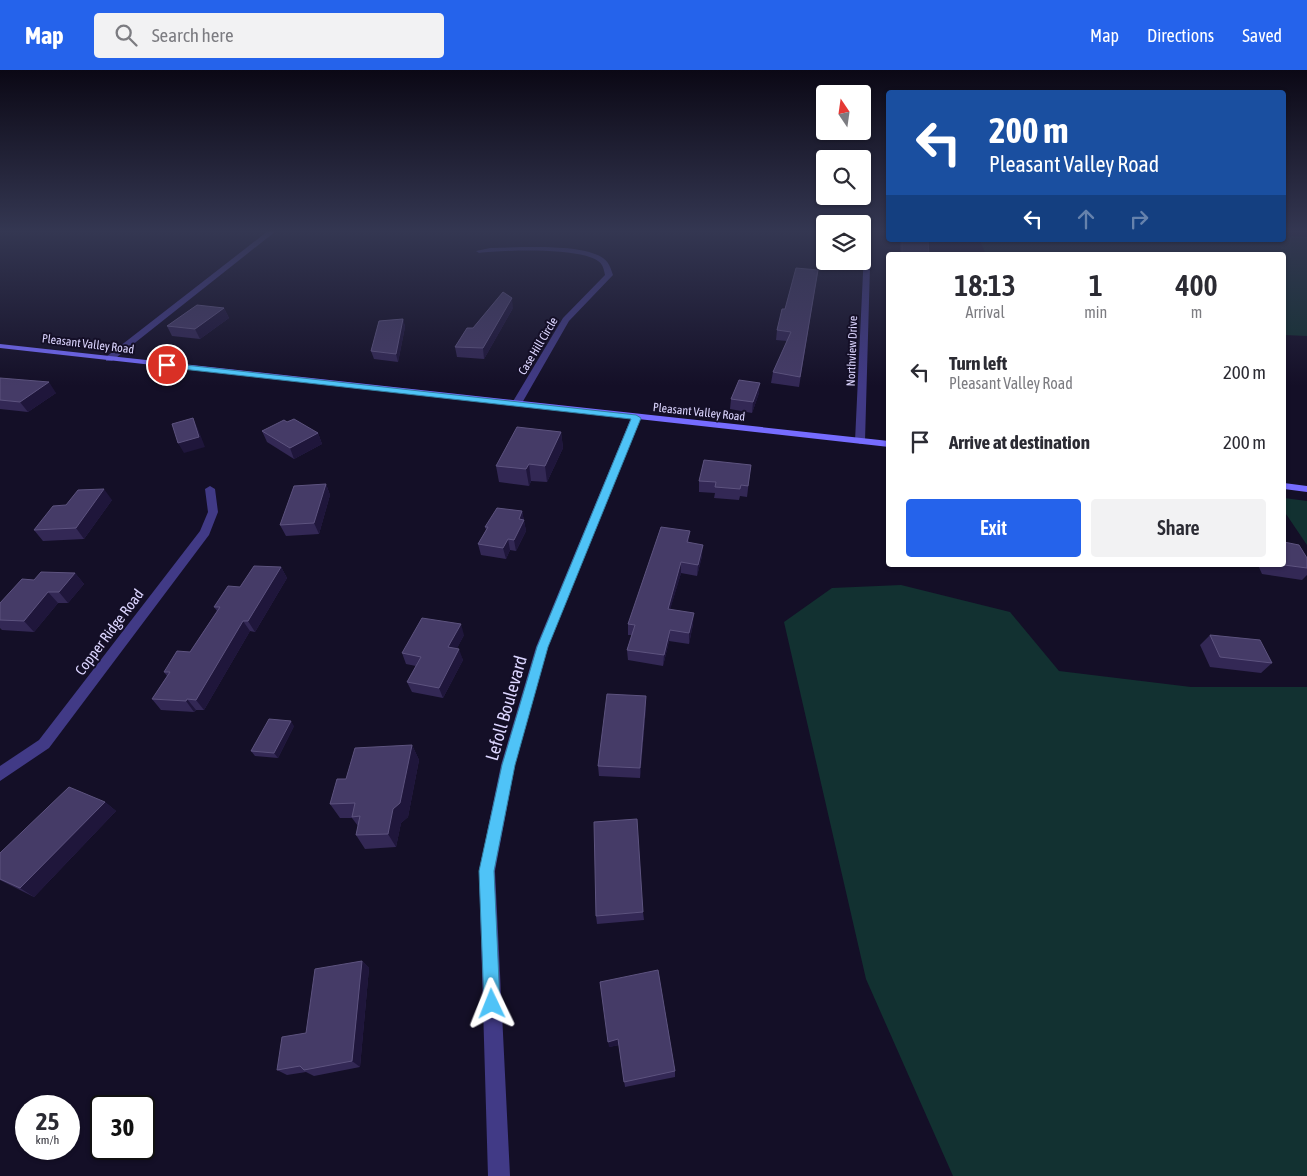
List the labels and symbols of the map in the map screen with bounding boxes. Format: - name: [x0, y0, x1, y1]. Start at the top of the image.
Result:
- north arrow: [816, 85, 871, 140]
- street label: Case Hill Circle: [515, 315, 561, 377]
- street label: Northview Drive: [844, 315, 860, 387]
- street label: Pleasant Valley Road: [41, 331, 135, 357]
- pin: [146, 344, 188, 386]
- street label: Pleasant Valley Road: [652, 400, 746, 424]
- street label: Copper Ridge Road: [71, 586, 147, 678]
- street label: Lefoll Boulevard: [481, 653, 531, 763]
- position arrow: [465, 977, 517, 1029]
- speed limit sign: 30: [90, 1095, 155, 1160]

